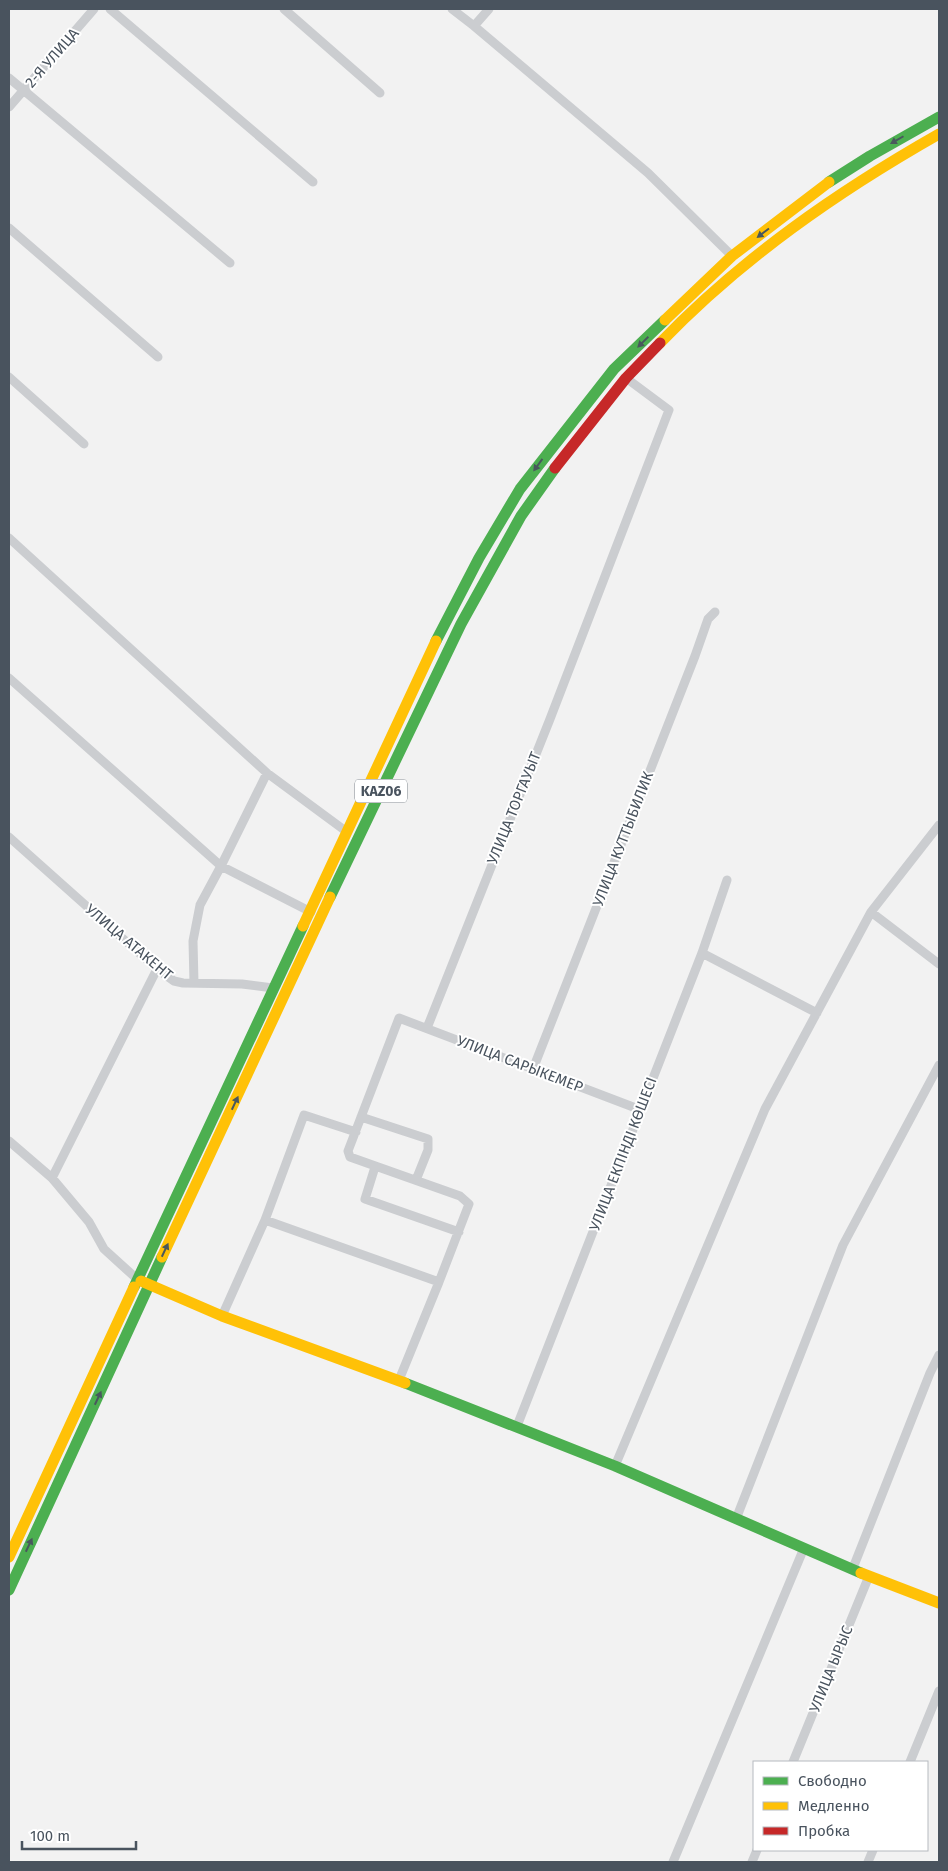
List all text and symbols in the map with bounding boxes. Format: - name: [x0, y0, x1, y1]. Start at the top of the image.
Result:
- street label: 2-Я УЛИЦА: [21, 24, 83, 91]
- one-way arrow: [890, 136, 903, 145]
- one-way arrow: [757, 227, 770, 238]
- one-way arrow: [637, 336, 649, 348]
- one-way arrow: [533, 458, 543, 472]
- street label: УЛИЦА ТОРГАУЫТ: [483, 749, 545, 867]
- street label: УЛИЦА КУТТЫБИЛИК: [589, 769, 657, 909]
- road number: KАZ06: [355, 779, 407, 802]
- street label: УЛИЦА АТАКЕНТ: [82, 900, 177, 984]
- street label: УЛИЦА САРЫКЕМЕР: [454, 1032, 586, 1096]
- street label: УЛИЦА ЕКПІНДІ КӨШЕСІ: [585, 1075, 661, 1233]
- one-way arrow: [231, 1096, 239, 1110]
- one-way arrow: [161, 1243, 169, 1257]
- one-way arrow: [94, 1391, 102, 1405]
- one-way arrow: [26, 1538, 34, 1552]
- street label: УЛИЦА ЫРЫС: [805, 1622, 857, 1715]
- legend: [753, 1761, 928, 1851]
- text: Свободно: [798, 1772, 867, 1790]
- text: Медленно: [798, 1797, 870, 1815]
- scale bar: [22, 1818, 136, 1850]
- text: Пробка: [798, 1822, 850, 1840]
- text: 100 m: [30, 1827, 70, 1845]

